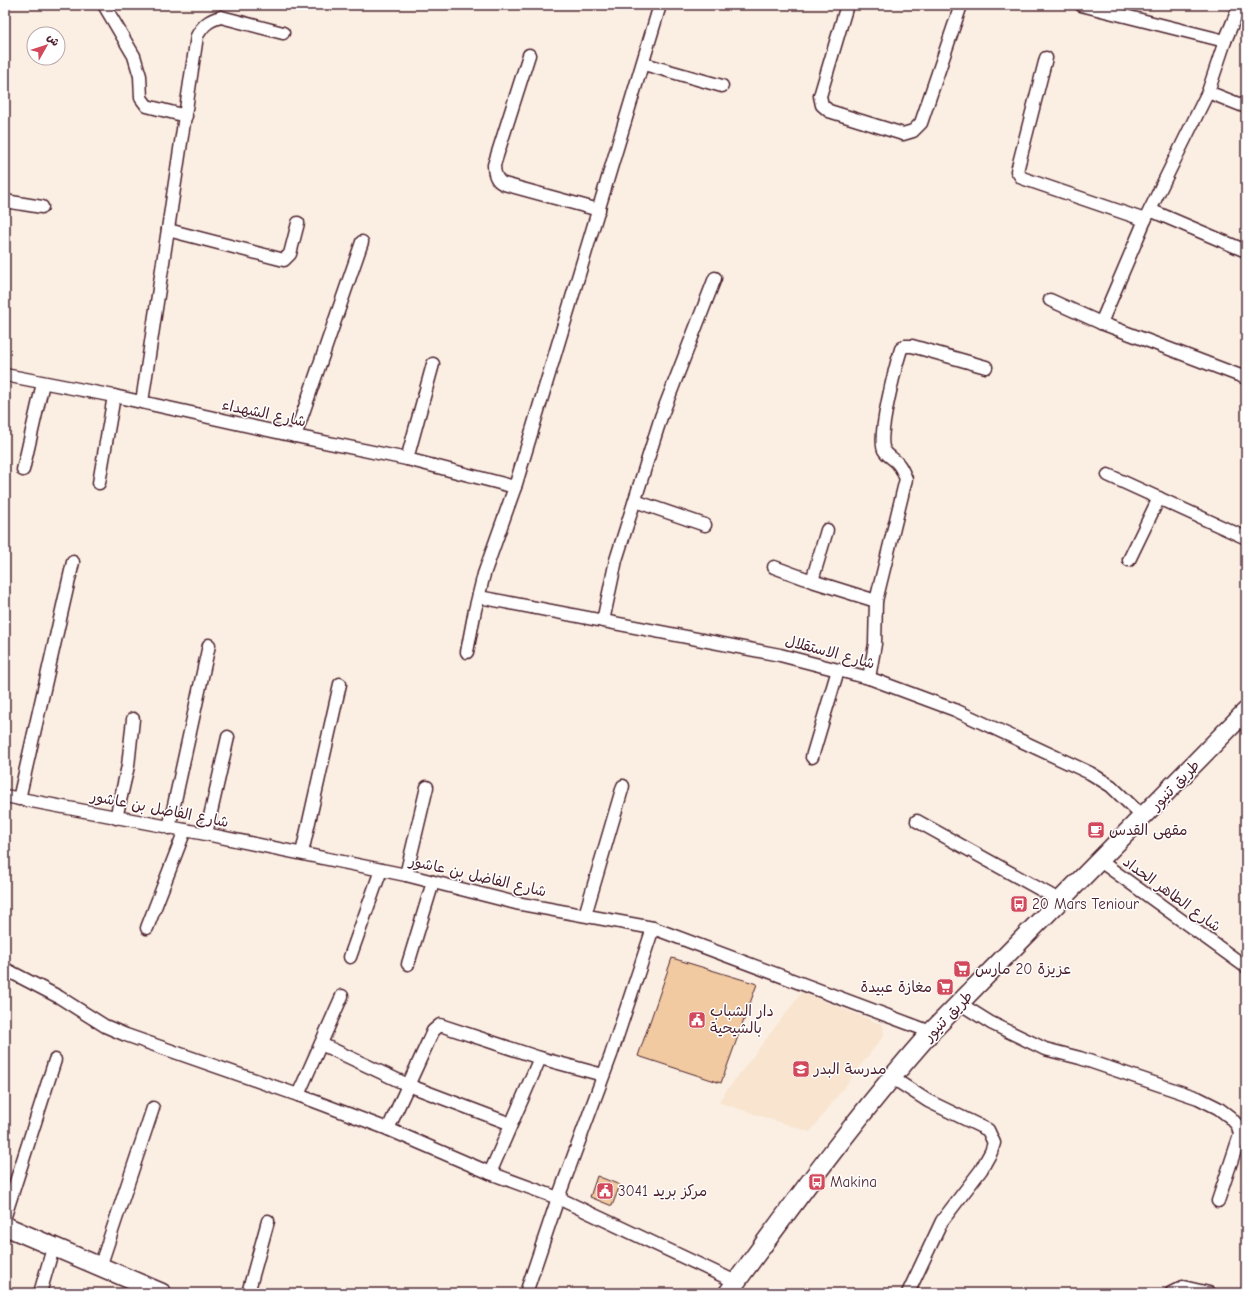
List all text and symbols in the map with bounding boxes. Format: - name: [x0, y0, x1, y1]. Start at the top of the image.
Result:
- north arrow: [26, 26, 66, 66]
- text: ش: [45, 31, 62, 49]
- street label: شارع الشهداء: [220, 395, 308, 432]
- street label: شارع الاستقلال: [783, 631, 877, 674]
- street label: طريق تنيور: [1146, 756, 1203, 815]
- street label: شارع الفاضل بن عاشور: [88, 787, 230, 832]
- cafe icon: مقهى القدس: [1086, 820, 1106, 840]
- place label: مقهى القدس: [1109, 821, 1187, 840]
- street label: شارع الفاضل بن عاشور: [407, 851, 548, 901]
- street label: شارع الطاهر الحداد: [1119, 852, 1224, 936]
- bus stop icon: 20 Mars Teniour: [1009, 894, 1029, 914]
- place label: 20 Mars Teniour: [1032, 895, 1139, 913]
- supermarket icon: عزيزة 20 مارس: [952, 959, 972, 979]
- place label: عزيزة 20 مارس: [975, 960, 1071, 978]
- supermarket icon: مغازة عبيدة: [935, 977, 955, 997]
- place label: مغازة عبيدة: [861, 978, 932, 996]
- street label: طريق تنيور: [919, 987, 976, 1046]
- place label: دار الشباب بالشيحية: [710, 1002, 774, 1037]
- public building icon: دار الشباب بالشيحية: [687, 1010, 707, 1030]
- school or university icon: مدرسة البدر: [791, 1059, 811, 1079]
- place label: مدرسة البدر: [813, 1060, 887, 1078]
- bus stop icon: Makina: [807, 1172, 827, 1192]
- place label: Makina: [830, 1173, 877, 1191]
- public building icon: مركز بريد 3041: [595, 1181, 615, 1201]
- place label: مركز بريد 3041: [618, 1182, 707, 1200]

